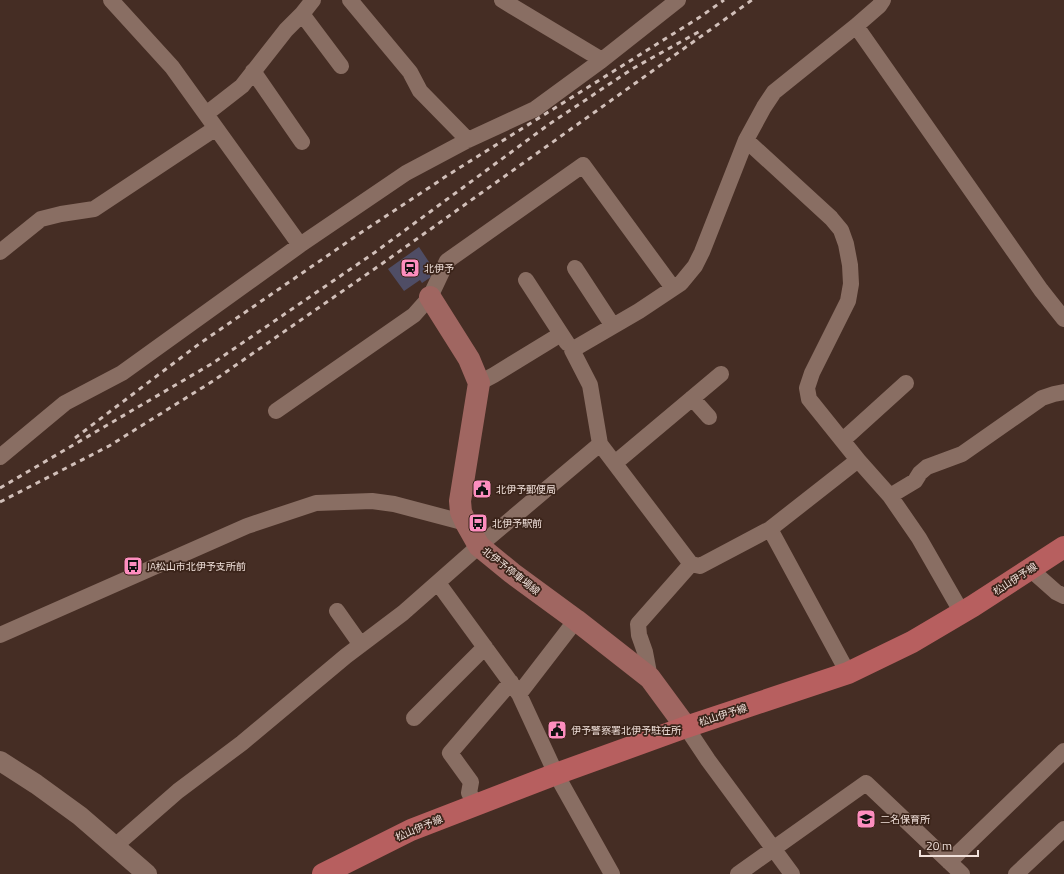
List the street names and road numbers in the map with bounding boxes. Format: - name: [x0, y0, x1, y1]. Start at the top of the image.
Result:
- street label: 北伊予停車場線: [479, 544, 543, 598]
- street label: 松山伊予線: [990, 559, 1040, 599]
- street label: 松山伊予線: [697, 700, 749, 730]
- street label: 松山伊予線: [393, 811, 445, 845]

